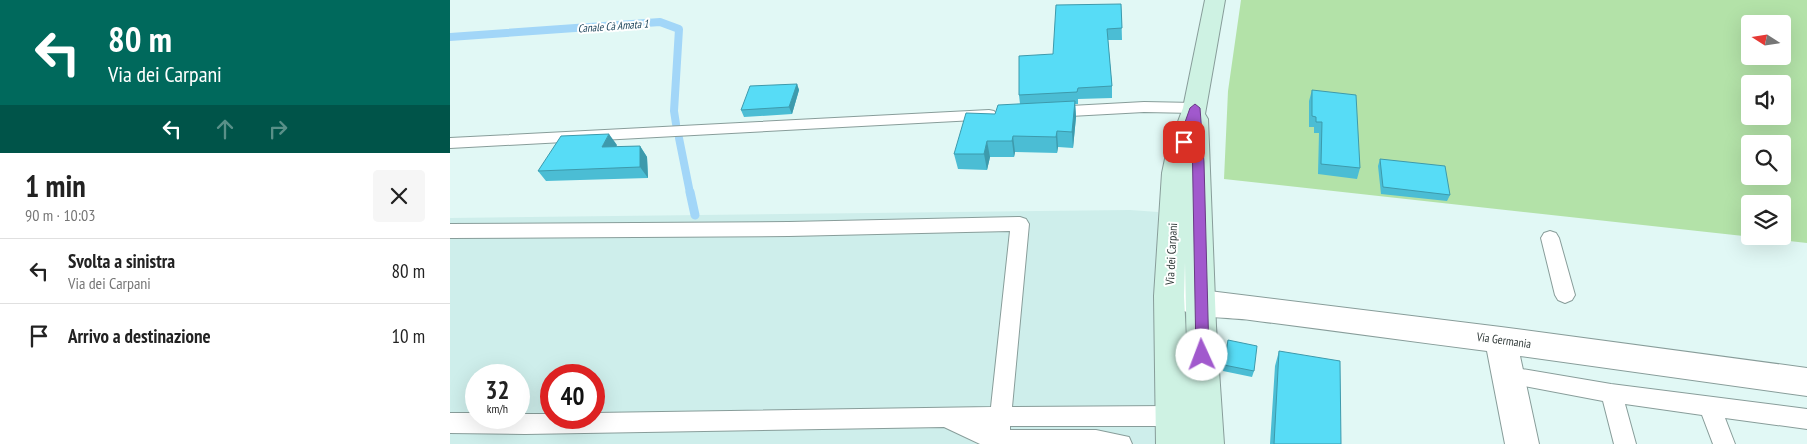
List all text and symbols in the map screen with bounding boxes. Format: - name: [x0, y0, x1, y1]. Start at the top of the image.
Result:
- north arrow: [1741, 15, 1791, 65]
- map controls: [1741, 15, 1791, 245]
- text: 80 m: [108, 16, 172, 62]
- water label: Canale Cà Amata 1: [577, 16, 650, 35]
- icon: left: [25, 20, 90, 85]
- text: Via dei Carpani: [108, 60, 222, 88]
- button: sound: [1741, 75, 1791, 125]
- icon: left: [158, 115, 186, 143]
- icon: ahead: [211, 115, 239, 143]
- icon: right: [264, 115, 292, 143]
- pin: [1163, 121, 1205, 163]
- icon: arrive: [1170, 128, 1198, 156]
- button: search: [1741, 135, 1791, 185]
- text: 1 min: [25, 166, 86, 205]
- button: close: [373, 170, 425, 222]
- button: layers: [1741, 195, 1791, 245]
- text: 90 m · 10:03: [25, 205, 96, 225]
- street label: Via dei Carpani: [1162, 223, 1180, 286]
- text: Svolta a sinistra: [68, 249, 175, 273]
- icon: left: [25, 257, 53, 285]
- text: 80 m: [392, 259, 425, 283]
- text: Via dei Carpani: [68, 273, 151, 293]
- icon: arrive: [25, 322, 53, 350]
- text: Arrivo a destinazione: [68, 324, 211, 348]
- text: 10 m: [392, 324, 425, 348]
- position arrow: [1175, 328, 1227, 380]
- street label: Via Germania: [1475, 329, 1532, 351]
- speed limit sign: 40: [540, 364, 605, 429]
- text: 32: [486, 374, 509, 406]
- text: km/h: [487, 401, 508, 416]

